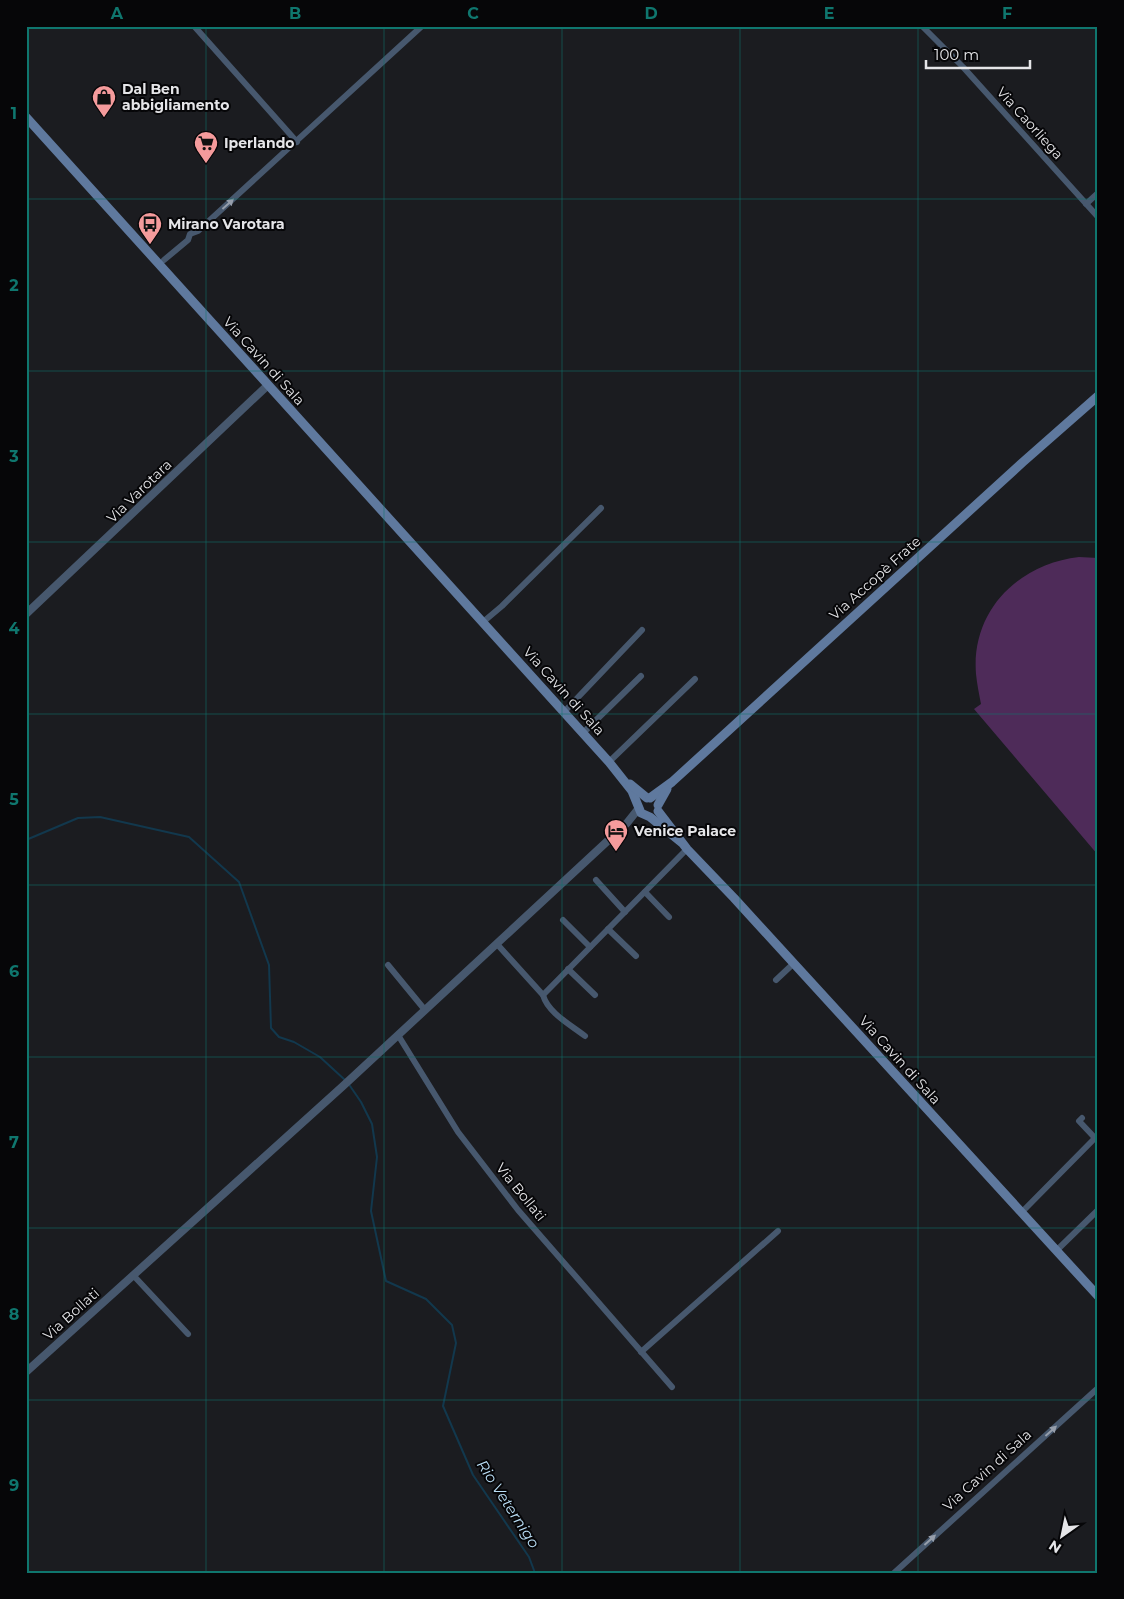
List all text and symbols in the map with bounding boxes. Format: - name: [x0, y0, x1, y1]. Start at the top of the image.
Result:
- text: A: [110, 4, 124, 23]
- text: B: [289, 4, 301, 23]
- text: C: [467, 4, 479, 23]
- text: D: [644, 4, 658, 23]
- text: E: [824, 4, 834, 23]
- text: F: [1002, 4, 1012, 23]
- scale bar: [926, 38, 1030, 70]
- text: 100 m: [934, 45, 979, 64]
- place label: Dal Ben abbigliamento: [122, 80, 229, 114]
- street label: Via Caorliega: [993, 83, 1067, 163]
- shop icon: Dal Ben abbigliamento: [91, 84, 117, 118]
- text: 1: [11, 104, 17, 123]
- supermarket icon: Iperlando: [193, 130, 219, 164]
- place label: Iperlando: [224, 134, 295, 152]
- one-way arrow: [222, 198, 234, 210]
- bus stop icon: Mirano Varotara: [137, 211, 163, 245]
- place label: Mirano Varotara: [168, 215, 285, 233]
- text: 2: [9, 276, 19, 295]
- street label: Via Cavin di Sala: [219, 313, 309, 409]
- text: 3: [8, 447, 19, 466]
- street label: Via Varotara: [103, 455, 175, 527]
- street label: Via Accopè Frate: [826, 532, 924, 624]
- text: 4: [8, 619, 20, 638]
- street label: Via Cavin di Sala: [519, 643, 609, 739]
- text: 5: [9, 790, 19, 809]
- hotel icon: Venice Palace: [603, 818, 629, 852]
- place label: Venice Palace: [633, 822, 736, 840]
- text: 6: [9, 962, 19, 981]
- street label: Via Cavin di Sala: [855, 1012, 945, 1108]
- text: 7: [9, 1133, 19, 1152]
- street label: Via Bollati: [492, 1159, 550, 1225]
- street label: Via Bollati: [39, 1284, 103, 1344]
- text: 8: [9, 1305, 19, 1324]
- street label: Via Cavin di Sala: [939, 1425, 1035, 1515]
- one-way arrow: [1044, 1425, 1056, 1437]
- water label: Rio Veternigo: [473, 1456, 544, 1551]
- text: 9: [9, 1476, 19, 1495]
- north arrow: [1036, 1512, 1086, 1562]
- one-way arrow: [923, 1534, 935, 1546]
- text: N: [1045, 1536, 1065, 1558]

